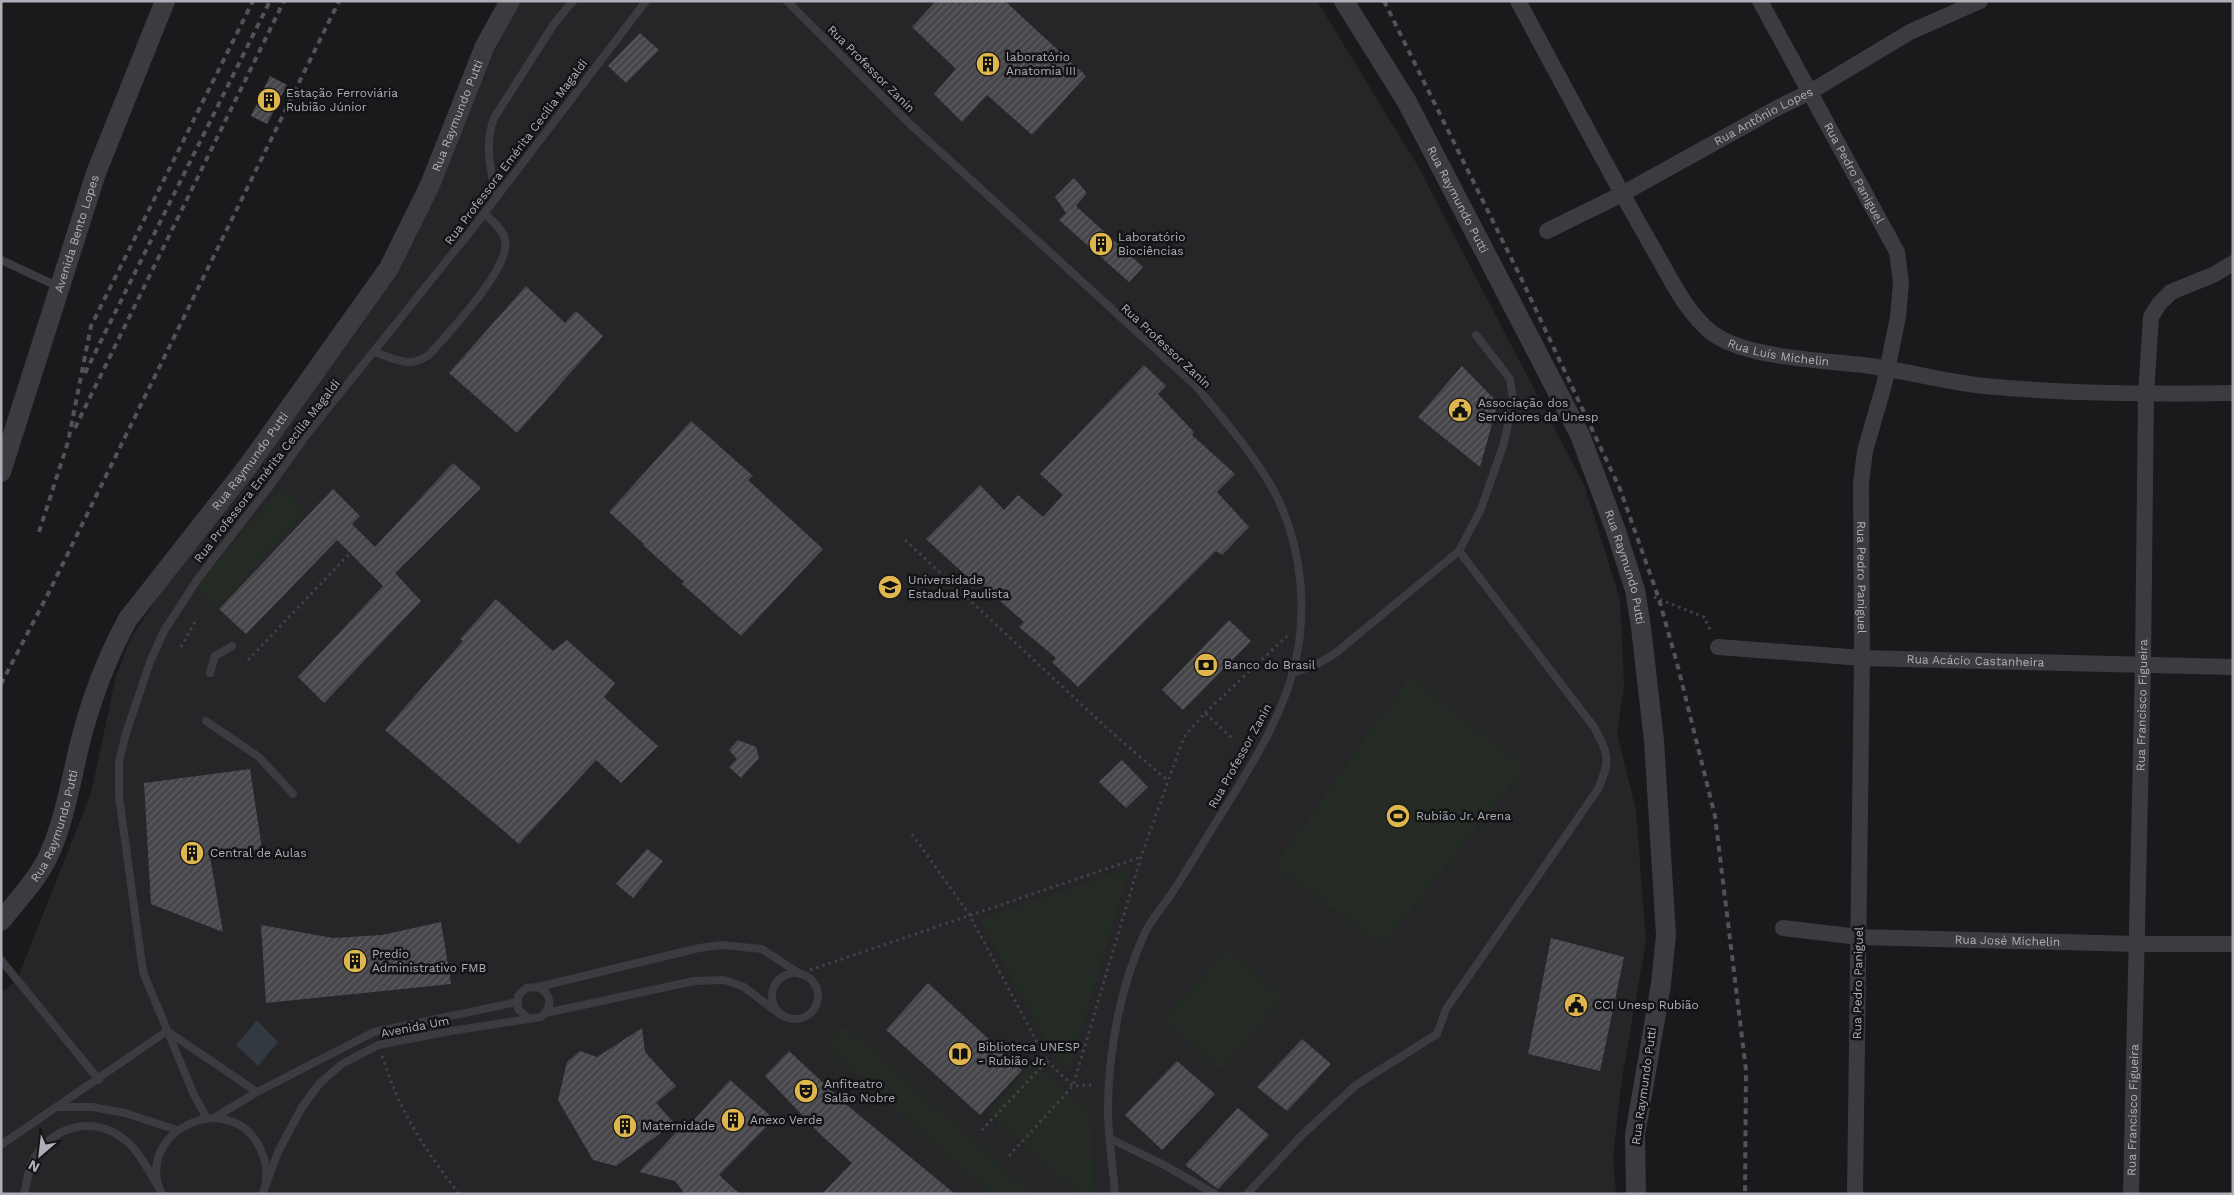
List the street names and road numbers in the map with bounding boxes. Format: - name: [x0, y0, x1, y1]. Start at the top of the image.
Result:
- street label: Rua Professor Zanin: [825, 23, 917, 115]
- street label: Rua Professora Emérita Cecília Magaldi: [442, 57, 590, 247]
- street label: Rua Raymundo Putti: [429, 58, 486, 174]
- street label: Rua Antônio Lopes: [1712, 85, 1815, 149]
- street label: Rua Pedro Paniguel: [1821, 120, 1887, 226]
- street label: Rua Raymundo Putti: [1424, 144, 1491, 256]
- street label: Avenida Bento Lopes: [51, 173, 102, 294]
- street label: Rua Professor Zanin: [1118, 301, 1214, 391]
- street label: Rua Luís Michelin: [1726, 336, 1830, 369]
- street label: Rua Professora Emérita Cecília Magaldi: [191, 377, 343, 565]
- street label: Rua Raymundo Putti: [209, 409, 291, 513]
- street label: Rua Raymundo Putti: [1602, 508, 1647, 625]
- street label: Rua Pedro Paniguel: [1854, 521, 1869, 634]
- street label: Rua Francisco Figueira: [2134, 639, 2150, 771]
- street label: Rua Acácio Castanheira: [1907, 652, 2045, 669]
- street label: Rua Professor Zanin: [1205, 701, 1275, 811]
- street label: Rua Raymundo Putti: [28, 768, 81, 885]
- street label: Rua Pedro Paniguel: [1850, 926, 1866, 1039]
- street label: Rua José Michelin: [1954, 932, 2060, 949]
- street label: Avenida Um: [380, 1014, 450, 1040]
- street label: Rua Raymundo Putti: [1629, 1026, 1659, 1146]
- street label: Rua Francisco Figueira: [2124, 1044, 2141, 1176]

